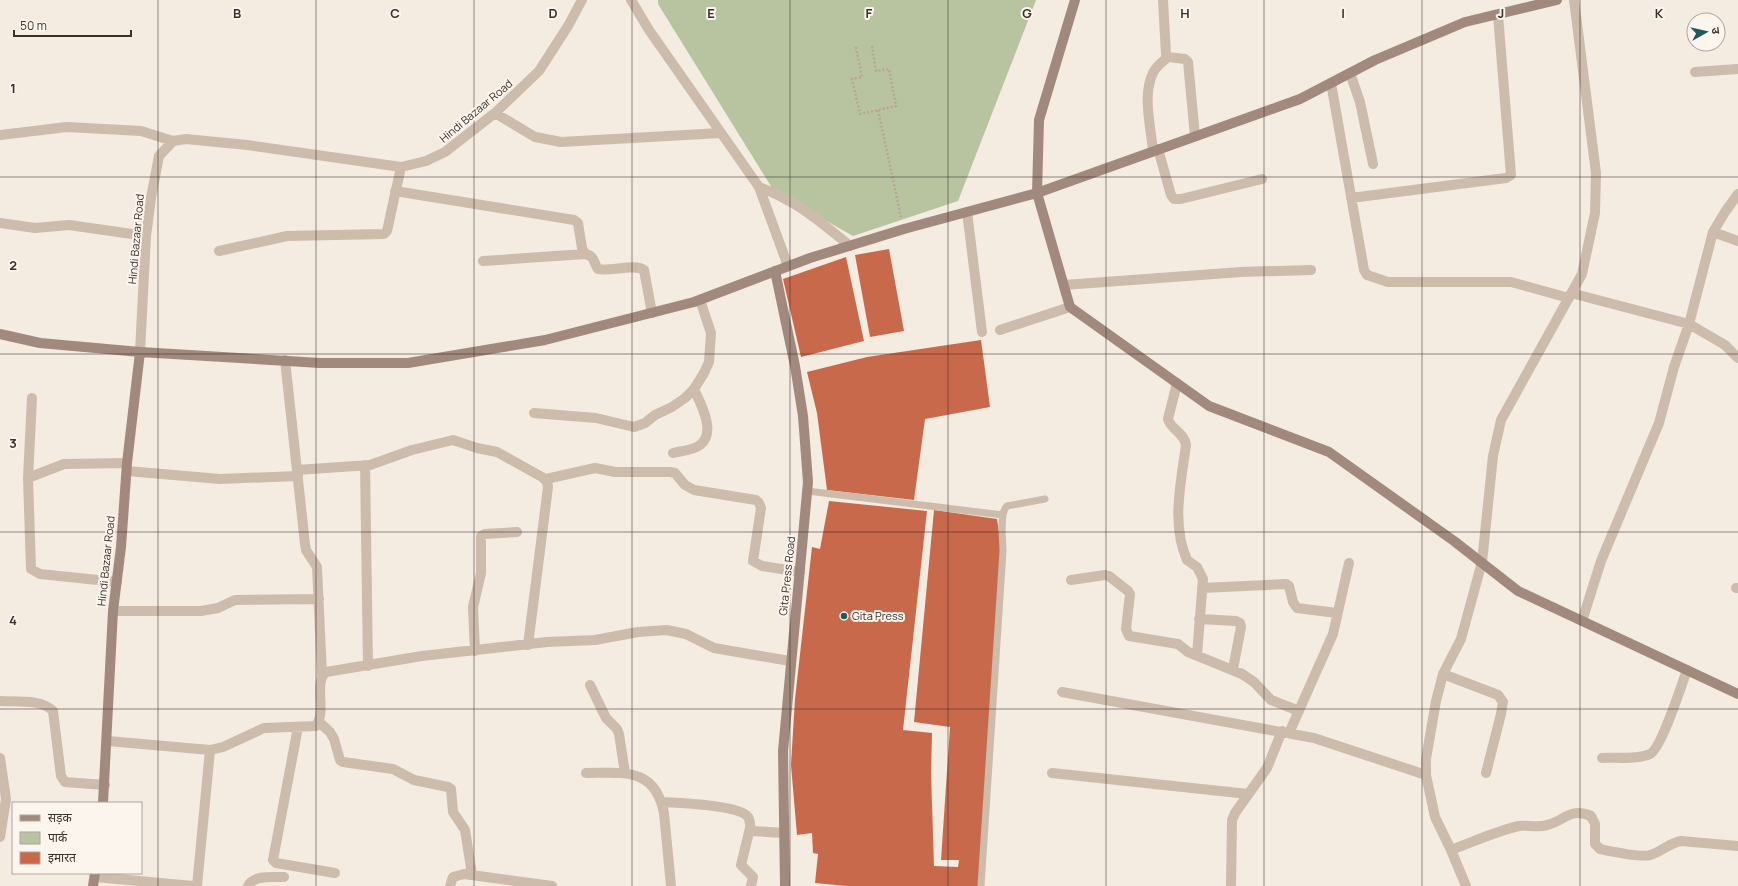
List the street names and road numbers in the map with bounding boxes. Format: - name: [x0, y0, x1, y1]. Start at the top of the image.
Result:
- street label: Hindi Bazaar Road: [436, 76, 515, 146]
- street label: Hindi Bazaar Road: [124, 193, 147, 285]
- street label: Hindi Bazaar Road: [93, 515, 118, 607]
- street label: Gita Press Road: [775, 535, 798, 616]

